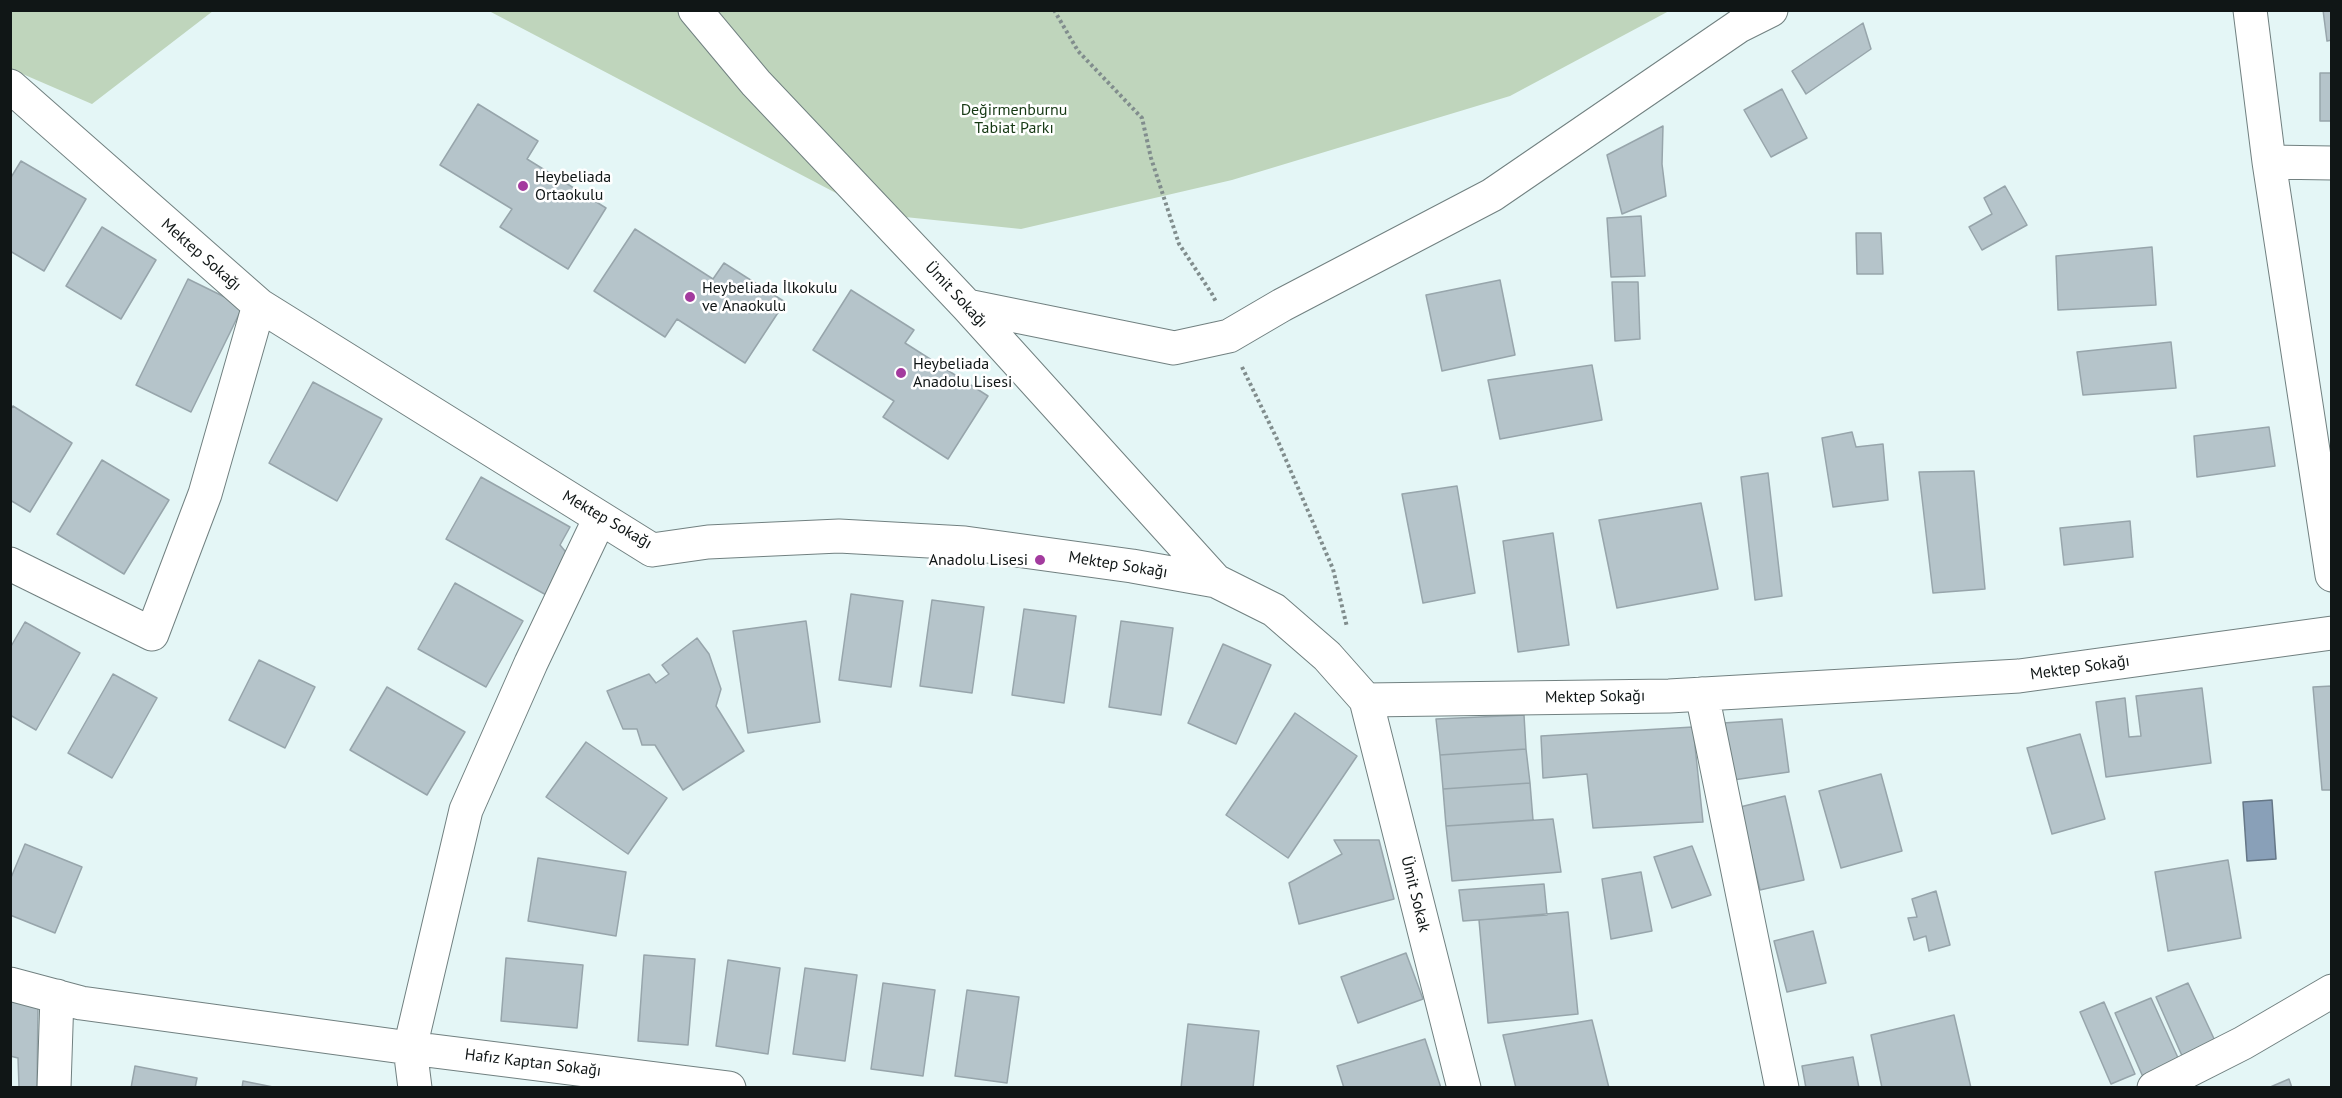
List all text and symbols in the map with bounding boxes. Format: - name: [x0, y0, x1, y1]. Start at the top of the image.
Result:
- park label: Değirmenburnu Tabiat Parkı: [961, 100, 1067, 138]
- place label: Heybeliada Ortaokulu: [535, 167, 611, 205]
- marker: Heybeliada Ortaokulu: [516, 179, 530, 193]
- street label: Mektep Sokağı: [157, 215, 245, 295]
- street label: Ümit Sokağı: [921, 258, 991, 332]
- place label: Heybeliada İlkokulu ve Anaokulu: [702, 278, 837, 316]
- marker: Heybeliada İlkokulu ve Anaokulu: [683, 290, 697, 304]
- place label: Heybeliada Anadolu Lisesi: [913, 354, 1012, 392]
- marker: Heybeliada Anadolu Lisesi: [894, 366, 908, 380]
- street label: Mektep Sokağı: [559, 487, 655, 553]
- street label: Mektep Sokağı: [1067, 548, 1169, 582]
- place label: Anadolu Lisesi: [929, 550, 1028, 570]
- marker: Anadolu Lisesi: [1033, 553, 1047, 567]
- street label: Mektep Sokağı: [2029, 652, 2131, 684]
- street label: Mektep Sokağı: [1545, 687, 1645, 707]
- street label: Ümit Sokak: [1396, 854, 1434, 934]
- street label: Hafız Kaptan Sokağı: [464, 1045, 602, 1081]

